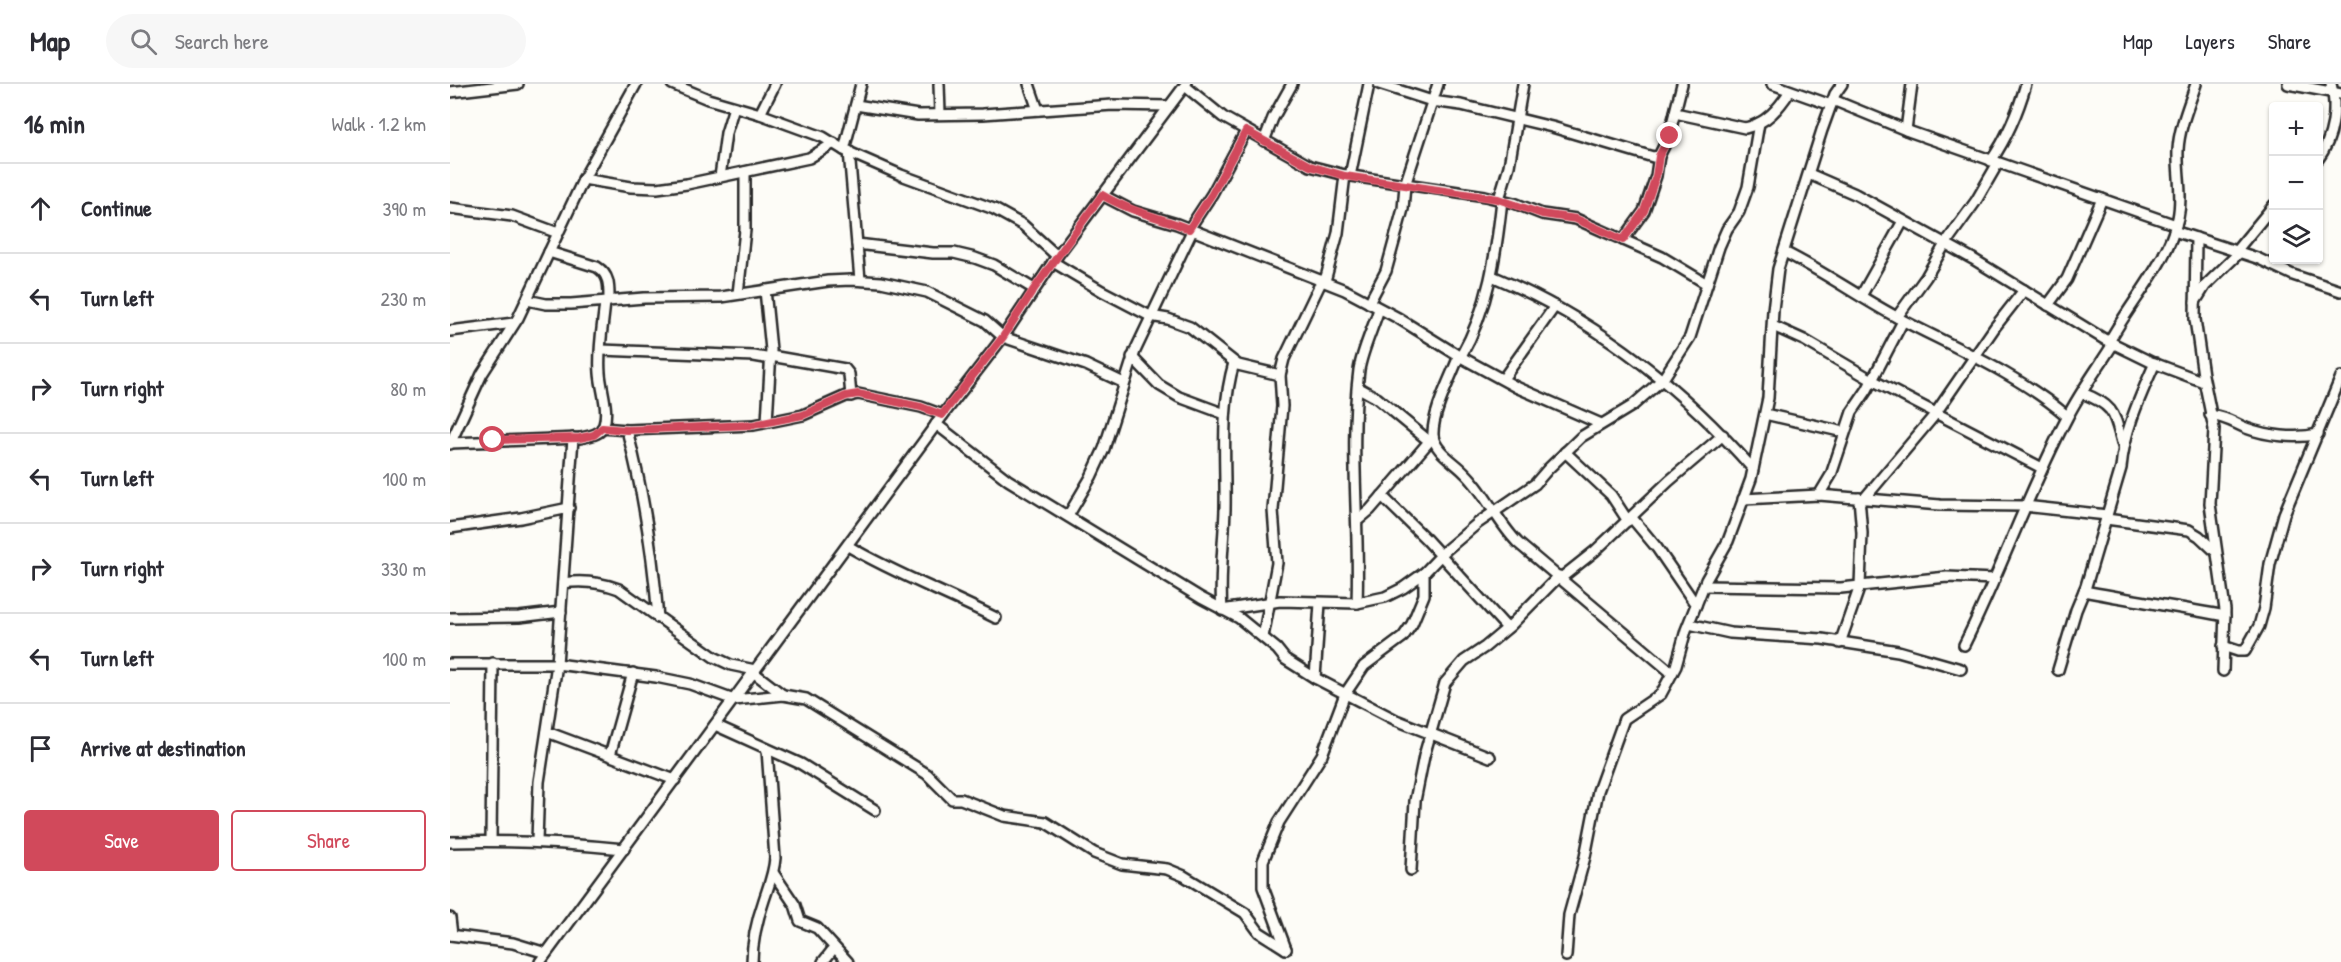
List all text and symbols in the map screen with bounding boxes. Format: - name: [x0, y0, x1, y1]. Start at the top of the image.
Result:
- search box: [106, 14, 526, 68]
- text: Map: [30, 22, 70, 60]
- icon: search: [127, 25, 160, 58]
- text: Search here: [175, 26, 269, 56]
- text: Map: [2123, 27, 2152, 56]
- text: Layers: [2185, 27, 2235, 56]
- text: Share: [2268, 27, 2311, 56]
- map controls: [2269, 102, 2323, 264]
- button: +: [2269, 102, 2323, 156]
- text: 16 min: [24, 106, 85, 141]
- text: Walk · 1.2 km: [332, 110, 426, 137]
- route end: [1656, 122, 1682, 148]
- button: −: [2269, 156, 2323, 210]
- icon: ahead: [24, 192, 57, 225]
- text: Continue: [81, 193, 152, 223]
- text: 390 m: [383, 195, 426, 222]
- button: layers: [2269, 210, 2323, 264]
- icon: left: [24, 282, 57, 315]
- text: Turn left: [81, 283, 154, 313]
- text: 230 m: [381, 285, 426, 312]
- icon: right: [24, 372, 57, 405]
- text: Turn right: [81, 373, 164, 403]
- text: 80 m: [390, 375, 426, 402]
- route start: [479, 426, 505, 452]
- icon: left: [24, 462, 57, 495]
- text: Turn left: [81, 463, 154, 493]
- text: 100 m: [383, 465, 426, 492]
- icon: right: [24, 552, 57, 585]
- text: Turn right: [81, 553, 164, 583]
- text: 330 m: [381, 555, 426, 582]
- icon: left: [24, 642, 57, 675]
- text: Turn left: [81, 643, 154, 673]
- text: 100 m: [383, 645, 426, 672]
- icon: arrive: [24, 732, 57, 765]
- text: Arrive at destination: [81, 733, 246, 763]
- button: Save: [24, 810, 219, 871]
- button: Share: [231, 810, 426, 871]

